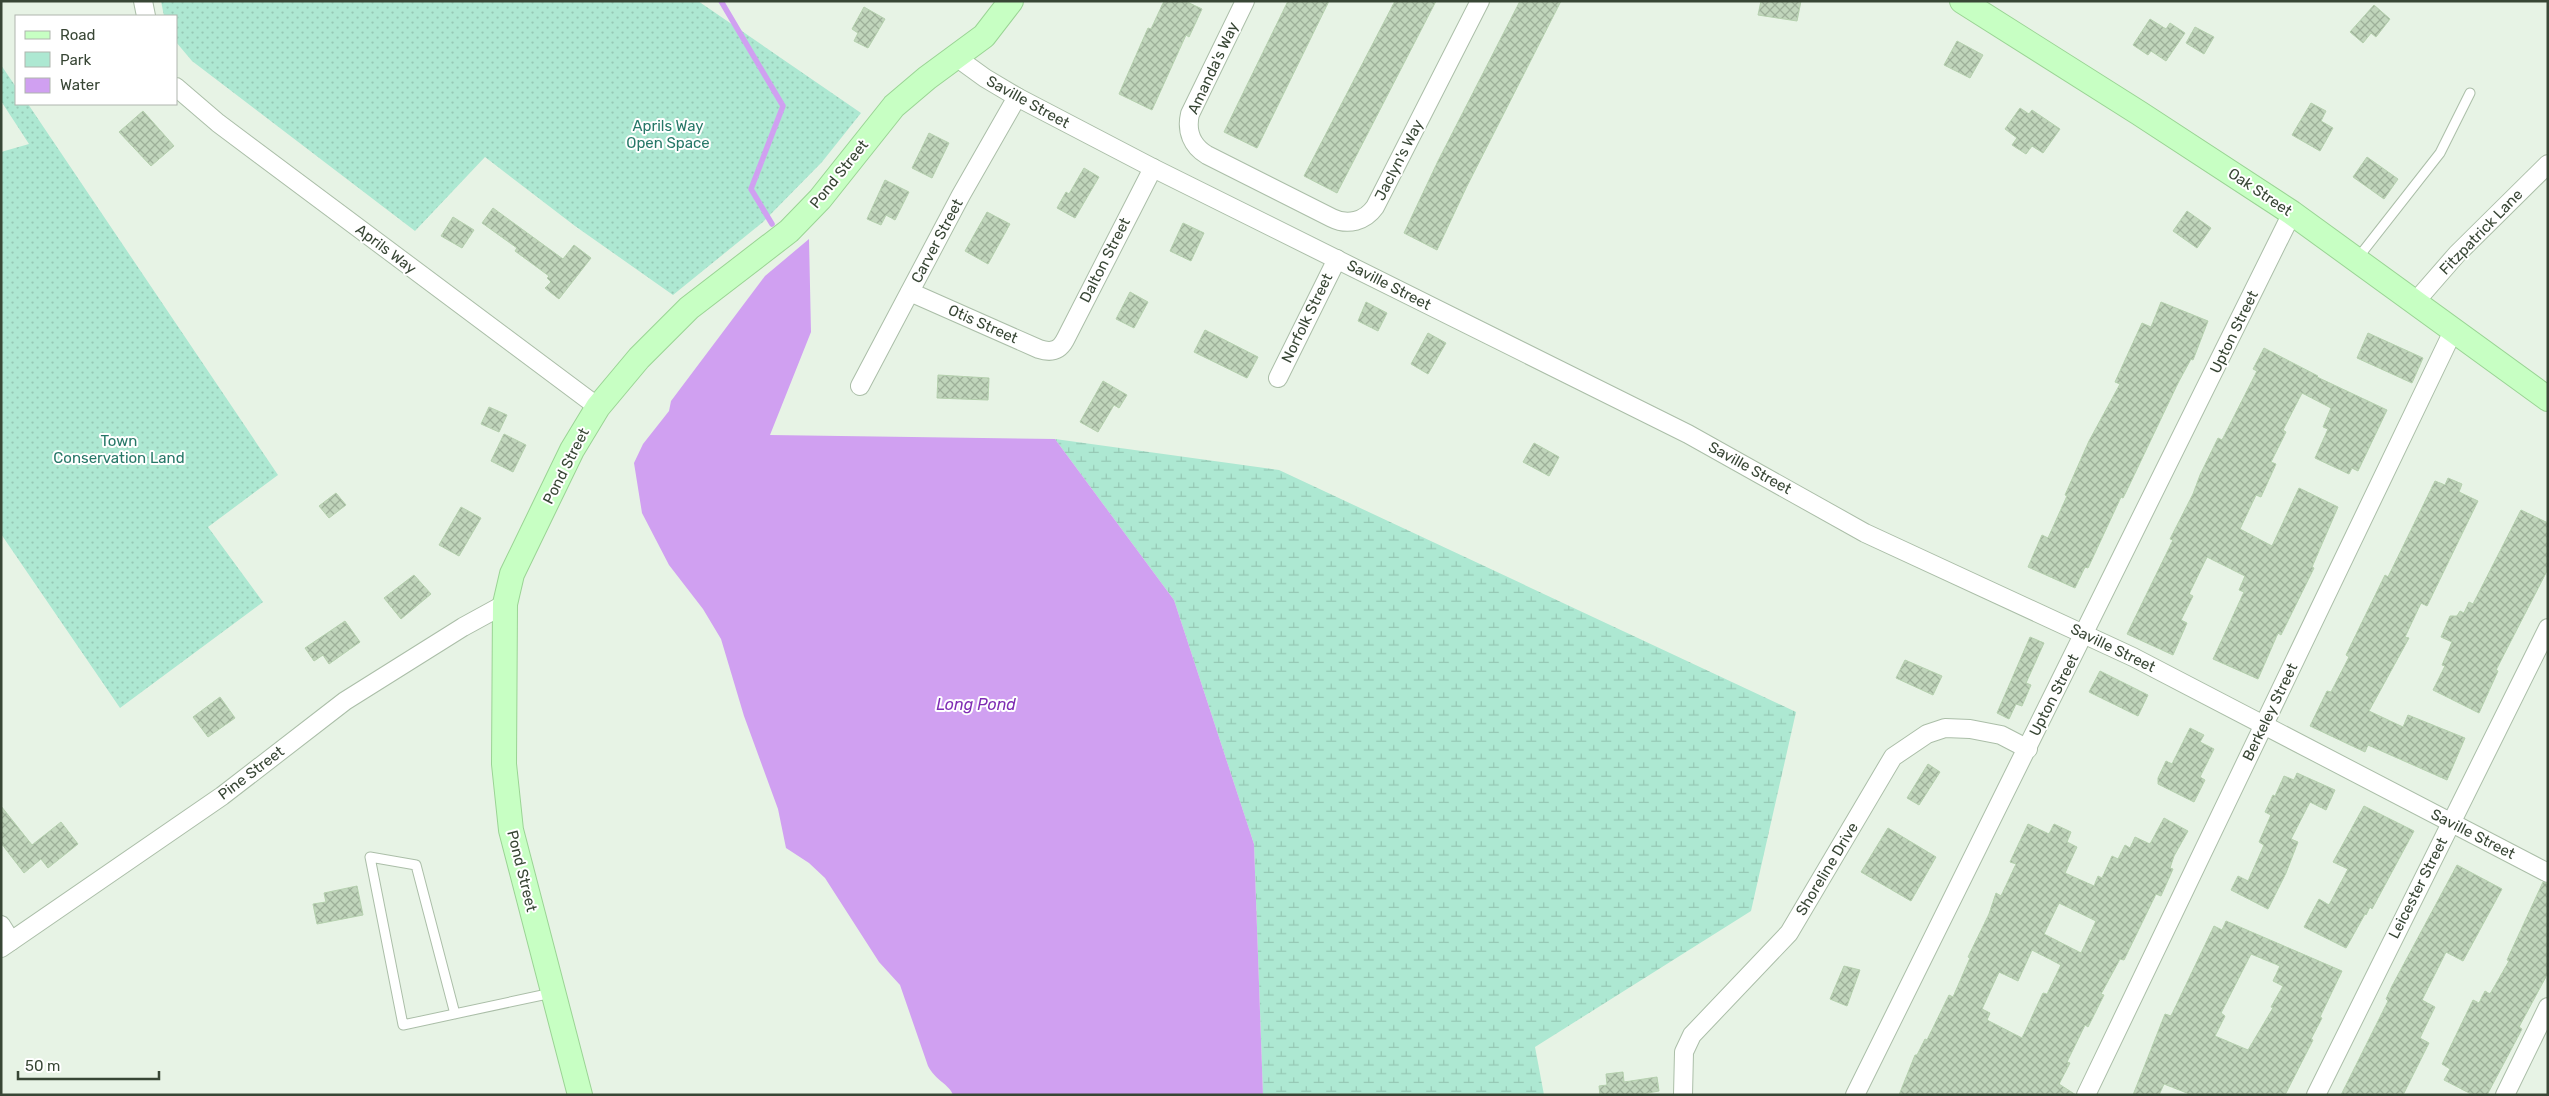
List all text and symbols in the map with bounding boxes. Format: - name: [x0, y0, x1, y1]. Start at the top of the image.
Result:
- legend: [15, 15, 178, 105]
- street label: Amanda's Way: [1184, 19, 1242, 117]
- text: Road: [60, 26, 96, 44]
- text: Park: [60, 51, 91, 69]
- street label: Saville Street: [983, 72, 1073, 132]
- text: Water: [60, 76, 100, 94]
- street label: Jaclyn's Way: [1371, 116, 1427, 204]
- park label: Aprils Way Open Space: [626, 117, 710, 152]
- street label: Pond Street: [806, 136, 872, 212]
- street label: Oak Street: [2225, 164, 2295, 220]
- street label: Fitzpatrick Lane: [2436, 185, 2526, 279]
- street label: Carver Street: [907, 196, 967, 286]
- street label: Dalton Street: [1076, 214, 1134, 305]
- street label: Aprils Way: [352, 220, 420, 278]
- street label: Saville Street: [1344, 256, 1434, 314]
- street label: Norfolk Street: [1278, 270, 1336, 366]
- street label: Upton Street: [2206, 288, 2262, 376]
- street label: Otis Street: [945, 301, 1021, 347]
- street label: Pond Street: [539, 425, 593, 507]
- park label: Town Conservation Land: [53, 432, 185, 467]
- street label: Saville Street: [1705, 438, 1795, 498]
- street label: Saville Street: [2068, 620, 2158, 676]
- street label: Upton Street: [2026, 651, 2083, 739]
- street label: Berkeley Street: [2239, 660, 2302, 764]
- water label: Long Pond: [936, 695, 1016, 714]
- street label: Pine Street: [215, 742, 288, 804]
- street label: Saville Street: [2428, 805, 2518, 863]
- street label: Shoreline Drive: [1792, 819, 1862, 919]
- street label: Pond Street: [503, 828, 541, 914]
- street label: Leicester Street: [2385, 834, 2451, 942]
- scale bar: [18, 1048, 159, 1080]
- text: 50 m: [25, 1057, 60, 1075]

